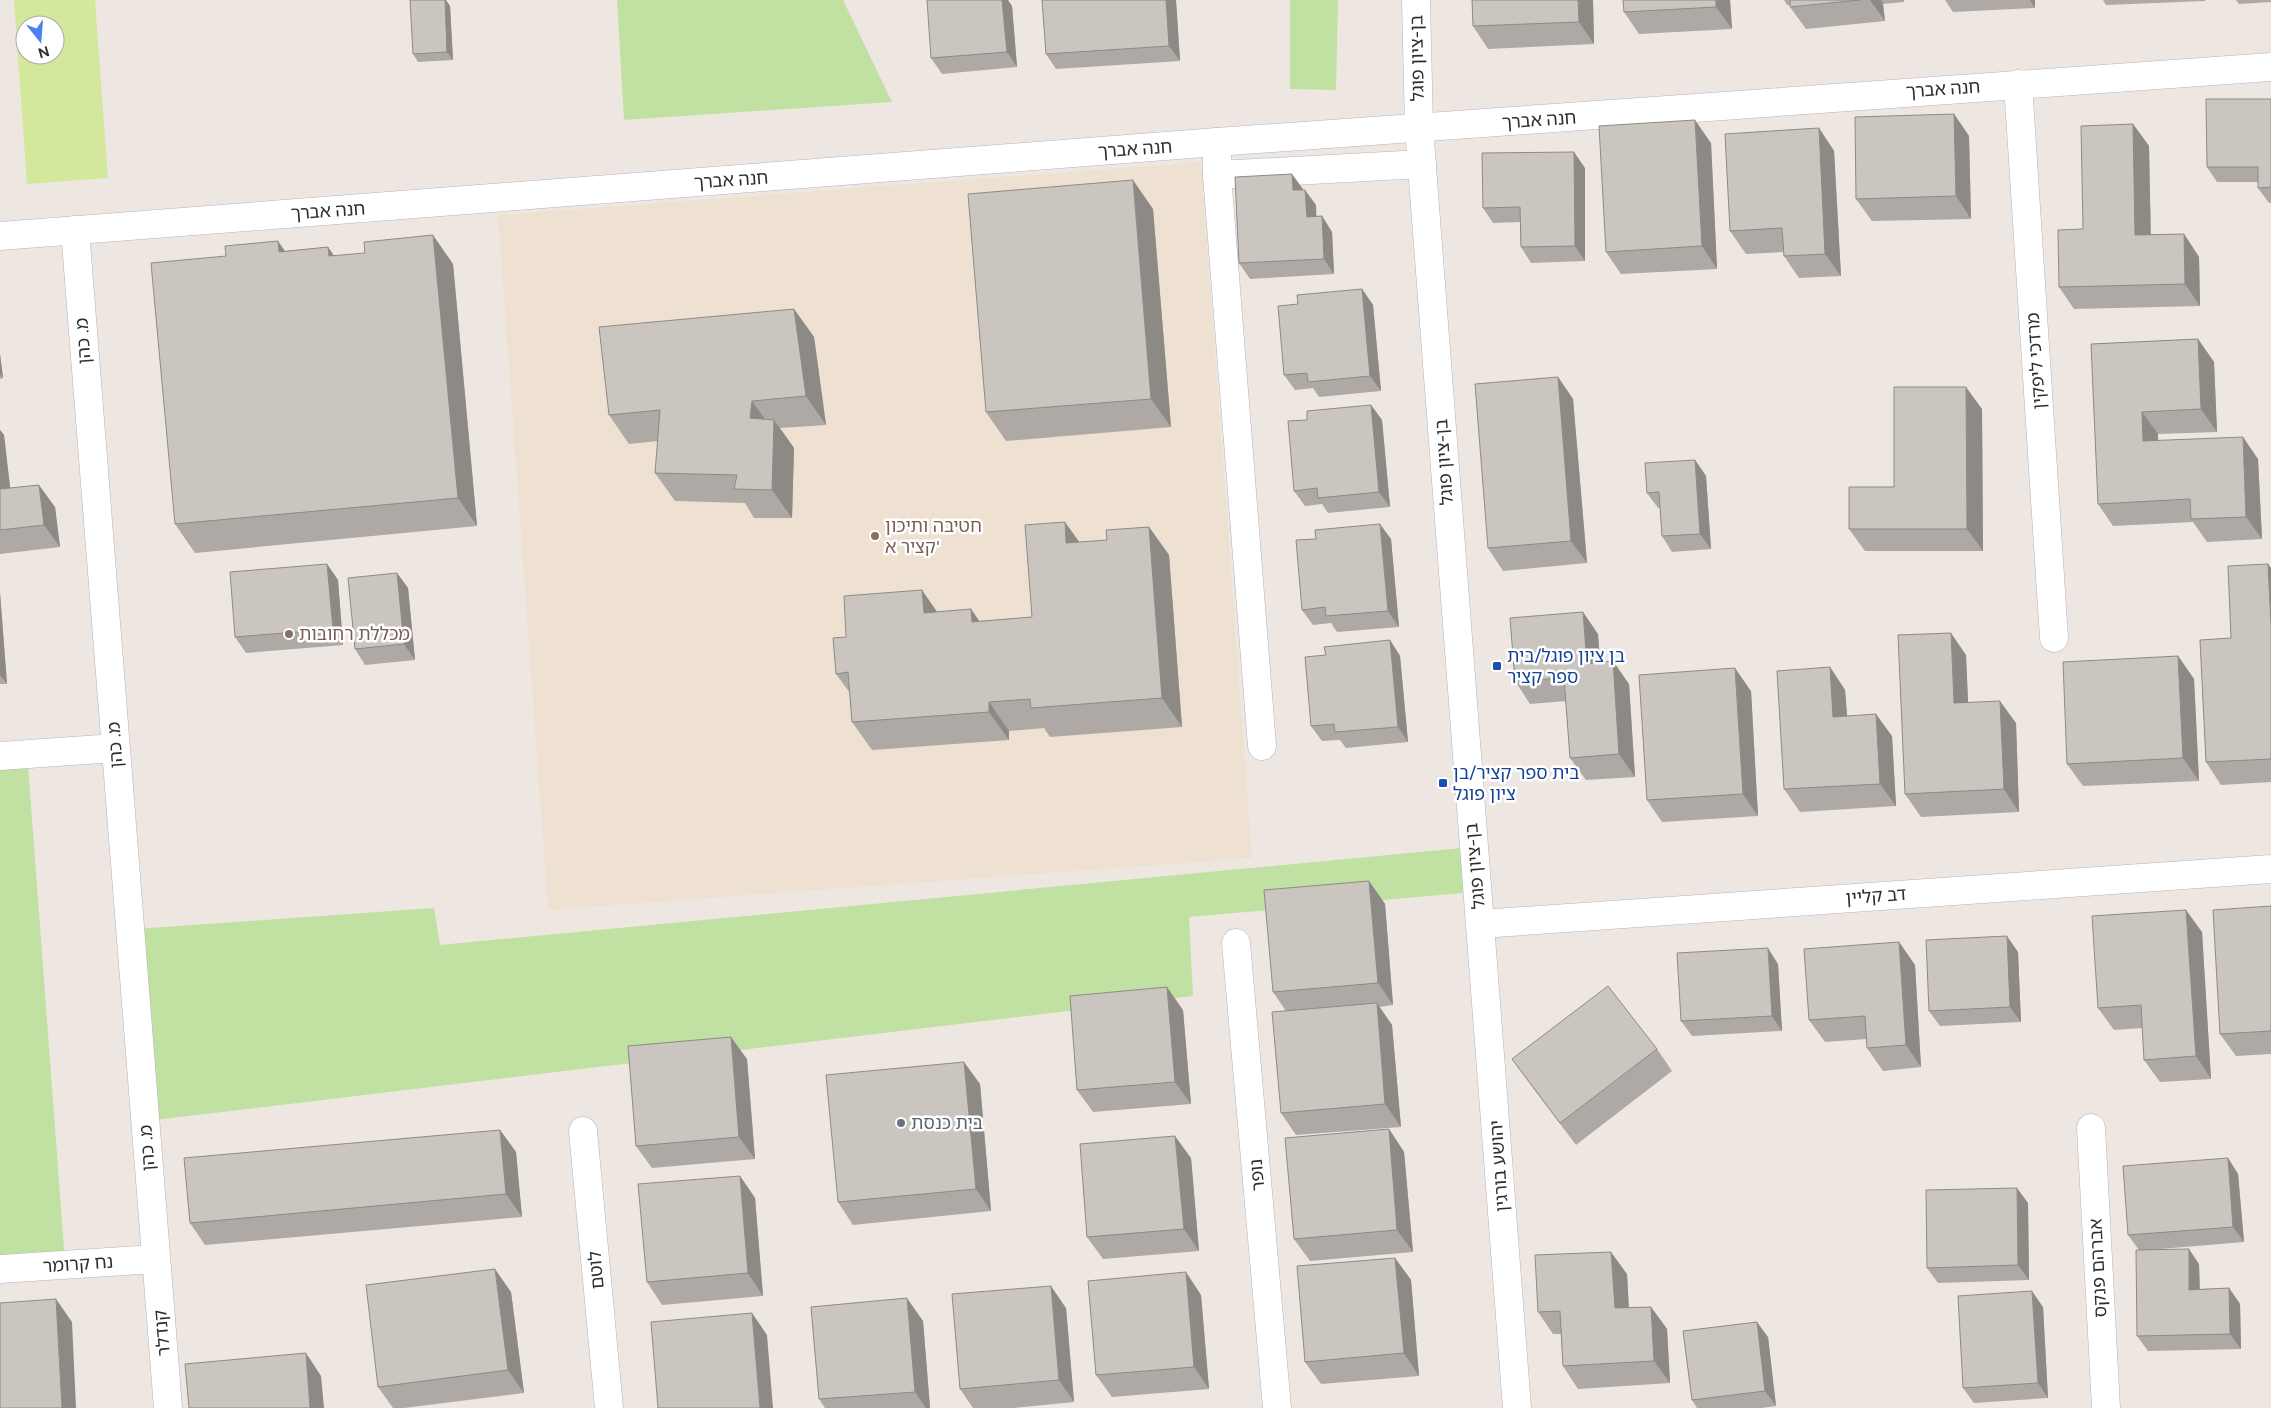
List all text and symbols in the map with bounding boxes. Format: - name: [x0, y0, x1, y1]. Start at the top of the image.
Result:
- north arrow: [15, 15, 65, 65]
- street label: בן-ציון פוגל: [1405, 15, 1429, 101]
- text: N: [36, 42, 51, 62]
- street label: חנה אברך: [1905, 75, 1981, 103]
- street label: חנה אברך: [1501, 106, 1577, 134]
- street label: חנה אברך: [1097, 135, 1173, 163]
- street label: חנה אברך: [693, 166, 769, 194]
- street label: חנה אברך: [290, 197, 366, 225]
- street label: מרדכי ליפקין: [2022, 312, 2050, 410]
- street label: מ. כהן: [70, 317, 96, 365]
- street label: בן-ציון פוגל: [1430, 418, 1458, 506]
- place label: חטיבה ותיכון קציר א': [885, 515, 982, 558]
- marker: חטיבה ותיכון קציר א': [869, 530, 881, 542]
- place label: מכללת רחובות: [299, 623, 410, 645]
- marker: מכללת רחובות: [283, 628, 295, 640]
- place label: בן ציון פוגל/בית ספר קציר: [1507, 645, 1625, 688]
- marker: בן ציון פוגל/בית ספר קציר: [1491, 660, 1503, 672]
- street label: מ. כהן: [102, 721, 128, 769]
- place label: בית ספר קציר/בן ציון פוגל: [1453, 762, 1580, 805]
- marker: בית ספר קציר/בן ציון פוגל: [1437, 777, 1449, 789]
- street label: בן-ציון פוגל: [1460, 822, 1490, 910]
- street label: דב קליין: [1845, 883, 1907, 909]
- place label: בית כנסת: [911, 1112, 983, 1134]
- marker: בית כנסת: [895, 1117, 907, 1129]
- street label: יהושע בורגין: [1485, 1119, 1513, 1213]
- street label: מ. כהן: [134, 1124, 160, 1172]
- street label: נופר: [1245, 1158, 1269, 1192]
- street label: אברהם פנקס: [2084, 1218, 2112, 1318]
- street label: לוטם: [583, 1250, 609, 1290]
- street label: נח קרומר: [42, 1251, 114, 1277]
- street label: קנדלר: [149, 1309, 175, 1357]

